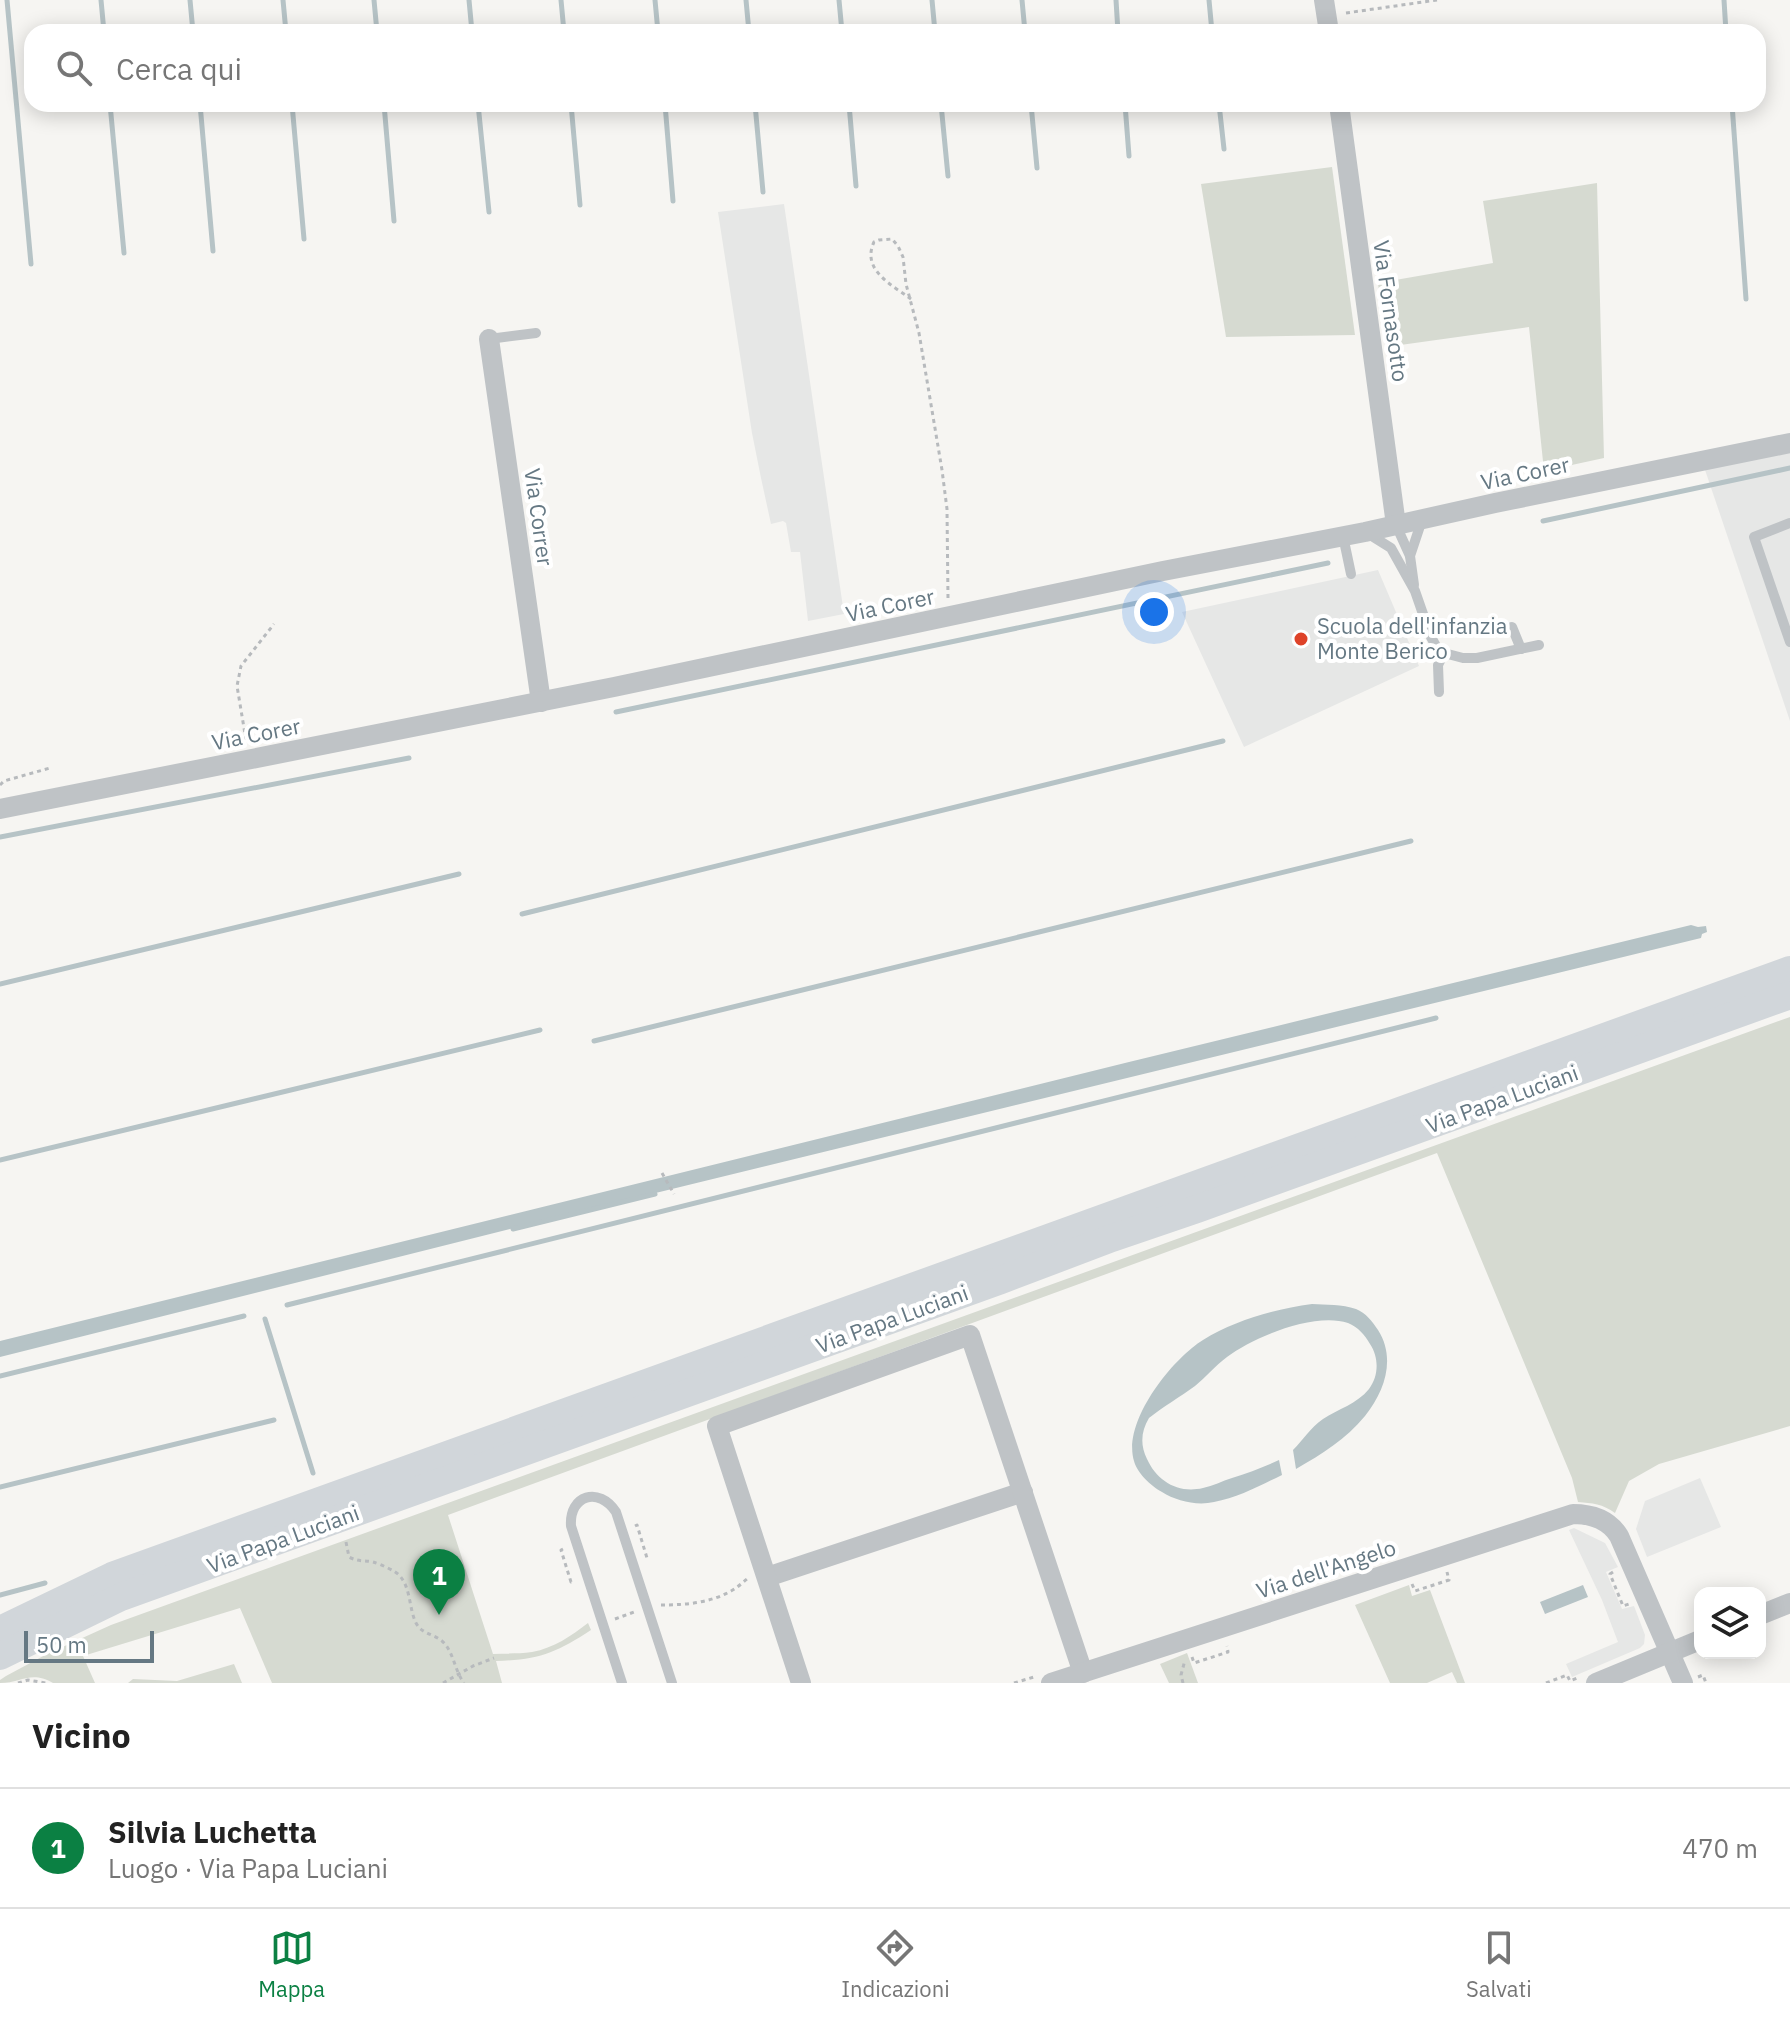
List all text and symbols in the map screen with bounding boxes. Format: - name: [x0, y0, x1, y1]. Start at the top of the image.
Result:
- search box: [24, 24, 1766, 112]
- icon: search: [52, 46, 96, 90]
- text: Cerca qui: [116, 49, 242, 88]
- street label: Via Fornasotto: [1367, 238, 1416, 384]
- street label: Via Corer: [1478, 449, 1572, 496]
- street label: Via Correr: [518, 466, 561, 567]
- street label: Via Corer: [843, 581, 937, 628]
- your location: [1134, 592, 1174, 632]
- place label: Scuola dell'infanzia Monte Berico: [1317, 611, 1508, 665]
- marker: Scuola dell'infanzia Monte Berico: [1292, 630, 1310, 648]
- street label: Via Corer: [209, 711, 303, 756]
- street label: Via Papa Luciani: [1422, 1058, 1582, 1140]
- street label: Via Papa Luciani: [812, 1278, 972, 1360]
- street label: Via Papa Luciani: [203, 1498, 363, 1580]
- street label: Via dell'Angelo: [1252, 1532, 1399, 1605]
- pin: 1: [413, 1549, 465, 1615]
- map controls: [1694, 1587, 1766, 1659]
- button: layers: [1694, 1587, 1766, 1659]
- scale bar: [24, 1627, 154, 1663]
- text: 50 m: [36, 1630, 87, 1659]
- text: Vicino: [32, 1713, 131, 1757]
- text: Silvia Luchetta: [108, 1812, 317, 1851]
- text: 1: [50, 1831, 66, 1865]
- text: 470 m: [1682, 1831, 1758, 1865]
- text: Luogo · Via Papa Luciani: [108, 1851, 388, 1885]
- tab: Mappa: [258, 1926, 325, 2003]
- tab: Indicazioni: [841, 1926, 950, 2003]
- tab: Salvati: [1466, 1926, 1532, 2003]

